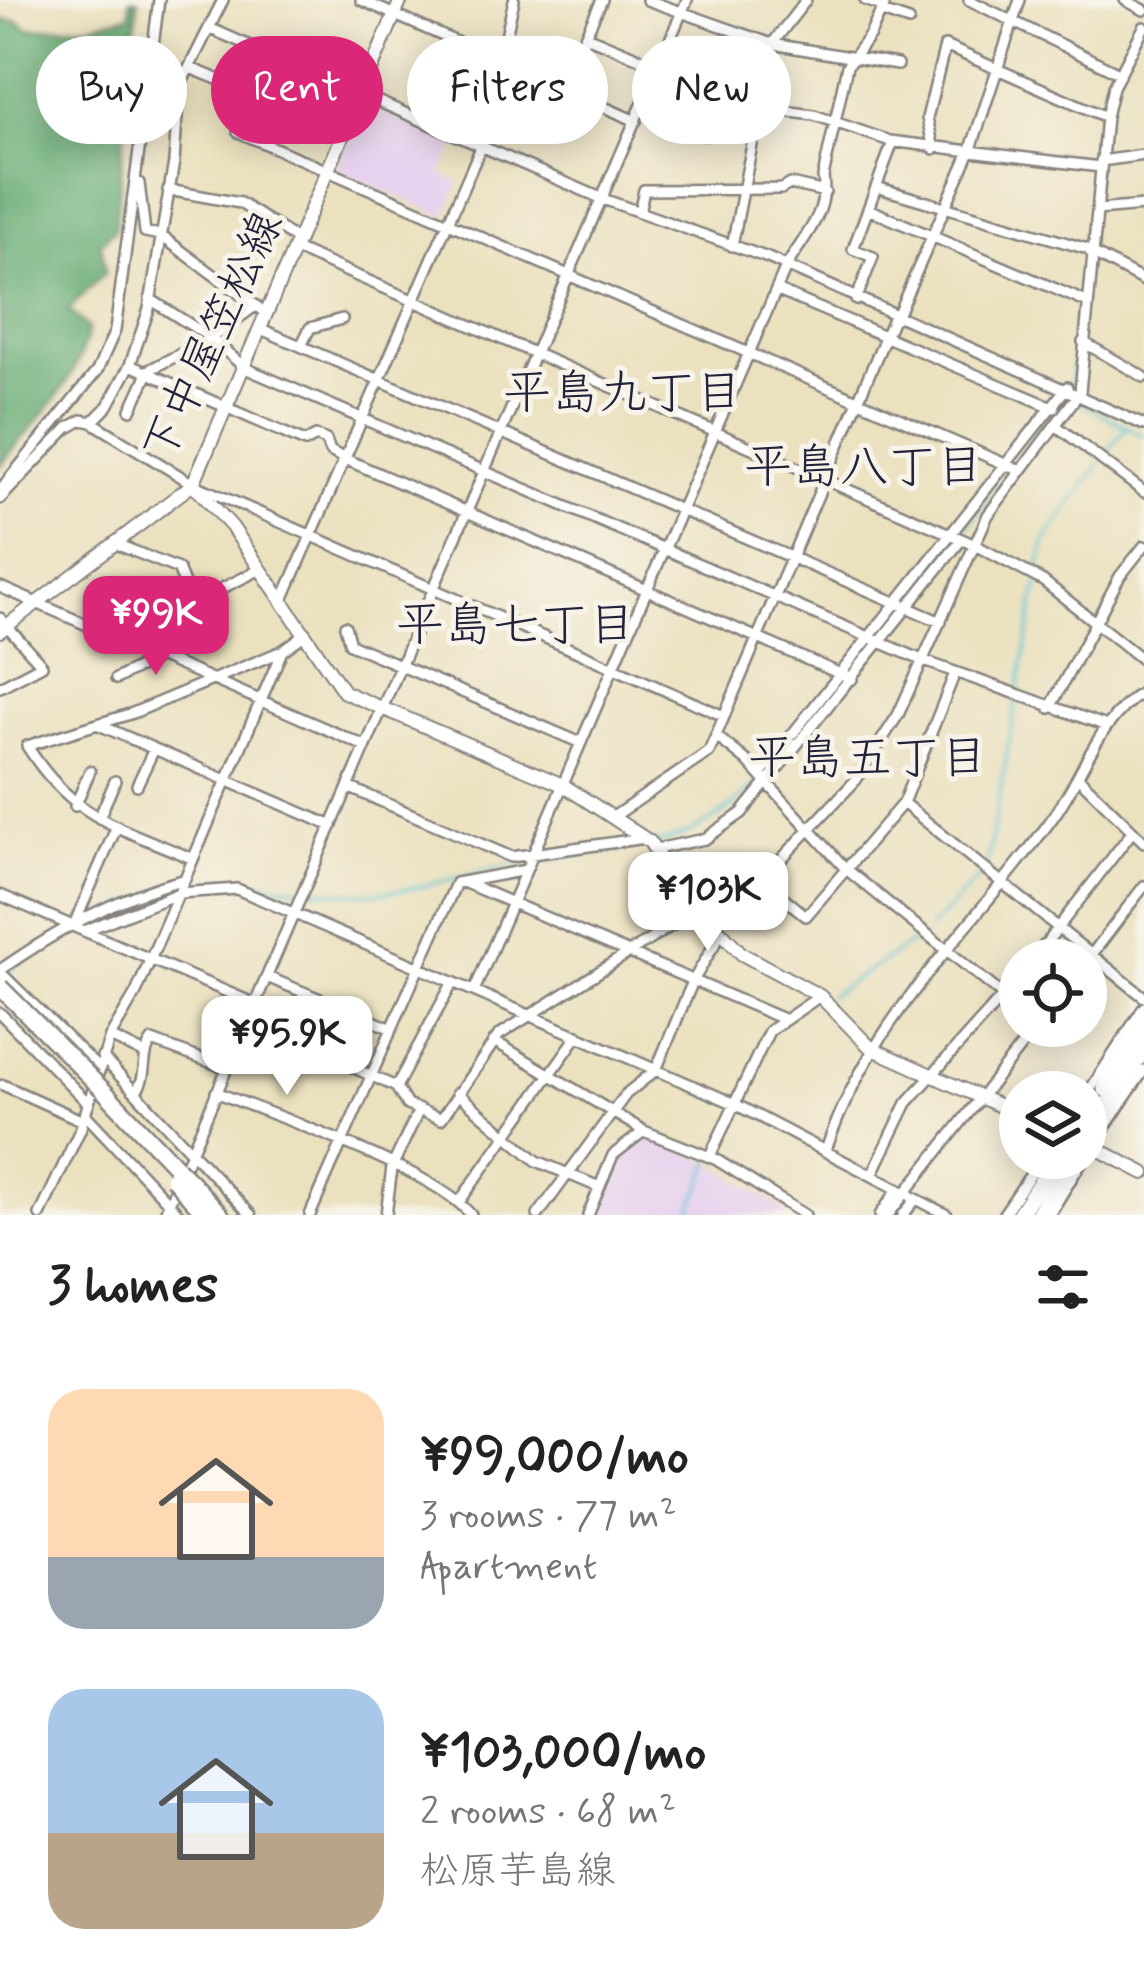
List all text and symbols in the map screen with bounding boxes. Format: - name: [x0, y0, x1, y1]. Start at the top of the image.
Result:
- chip: Buy: [36, 36, 187, 144]
- chip: Rent: [211, 36, 383, 144]
- chip: Filters: [407, 36, 608, 144]
- chip: New: [632, 36, 791, 144]
- street label: 下中屋笠松線: [130, 202, 298, 472]
- district label: 平島九丁目: [503, 363, 743, 426]
- district label: 平島八丁目: [744, 437, 984, 500]
- pin: ¥99K: [85, 576, 227, 678]
- text: ¥99K: [110, 589, 202, 640]
- district label: 平島七丁目: [396, 595, 636, 658]
- district label: 平島五丁目: [748, 728, 988, 791]
- pin: ¥103K: [624, 852, 792, 954]
- text: ¥103K: [655, 865, 761, 916]
- map controls: [999, 939, 1107, 1179]
- button: locate: [999, 939, 1107, 1047]
- pin: ¥95.9K: [189, 996, 385, 1098]
- text: ¥95.9K: [228, 1009, 346, 1060]
- button: layers: [999, 1071, 1107, 1179]
- text: 3 homes: [48, 1254, 218, 1320]
- icon: filters: [1030, 1254, 1096, 1320]
- text: ¥99,000/mo: [420, 1425, 689, 1491]
- icon: home: [144, 1437, 288, 1581]
- text: 3 rooms · 77 m²: [420, 1491, 677, 1542]
- text: Apartment: [420, 1542, 597, 1593]
- text: ¥103,000/mo: [420, 1721, 706, 1787]
- icon: home: [144, 1737, 288, 1881]
- text: 2 rooms · 68 m²: [420, 1787, 676, 1838]
- text: 松原芋島線: [420, 1847, 615, 1898]

